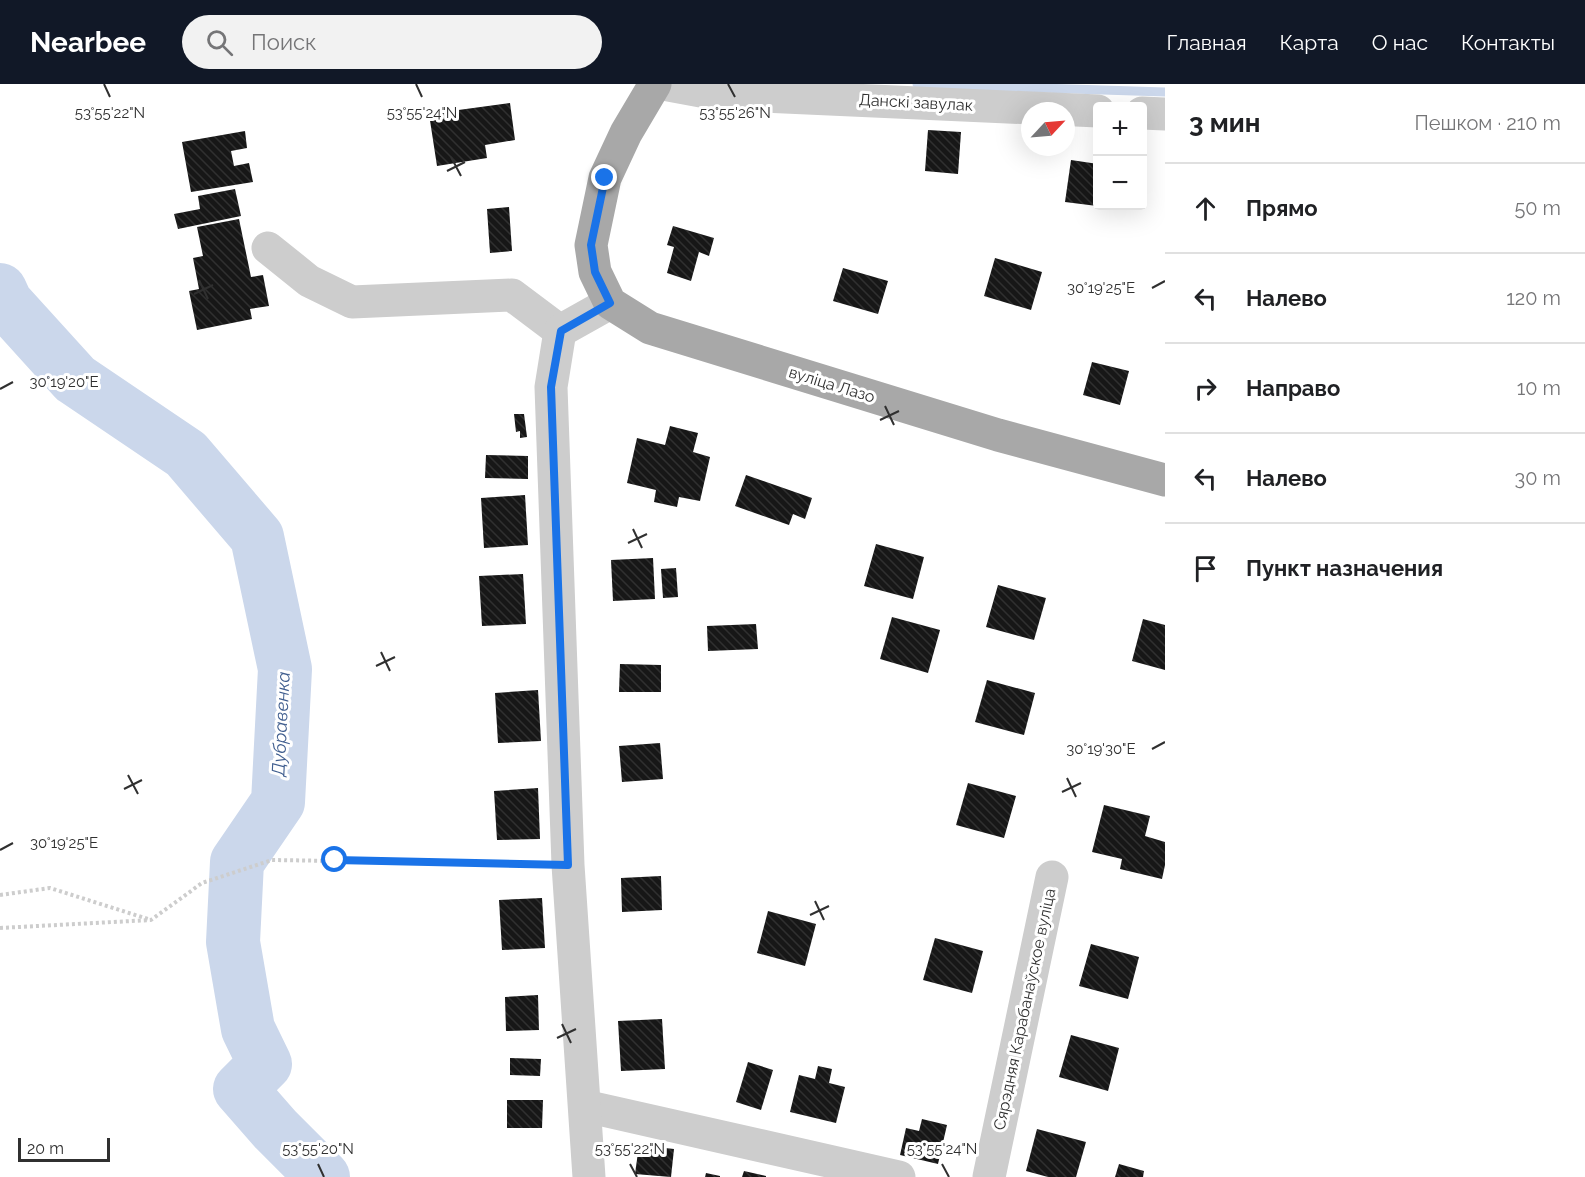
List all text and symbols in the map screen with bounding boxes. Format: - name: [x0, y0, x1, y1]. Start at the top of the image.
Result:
- search box: [182, 15, 602, 69]
- text: Nearbee: [30, 26, 146, 59]
- icon: search: [203, 26, 236, 59]
- text: Поиск: [251, 29, 316, 55]
- text: Главная: [1167, 30, 1247, 55]
- text: Карта: [1280, 30, 1339, 55]
- text: О нас: [1372, 30, 1428, 55]
- text: Контакты: [1461, 30, 1555, 55]
- street label: Данскі завулак: [858, 90, 973, 115]
- north arrow: [1021, 102, 1075, 156]
- map controls: [1093, 102, 1147, 210]
- button: +: [1093, 102, 1147, 156]
- text: 53°55'22"N: [75, 104, 145, 122]
- text: 53°55'24"N: [387, 104, 457, 122]
- text: 53°55'26"N: [699, 104, 771, 122]
- text: 3 мин: [1189, 108, 1260, 138]
- text: Пешком · 210 m: [1415, 111, 1561, 135]
- button: −: [1093, 156, 1147, 210]
- route end: [591, 164, 617, 190]
- icon: ahead: [1189, 192, 1222, 225]
- text: Прямо: [1246, 195, 1318, 221]
- text: 50 m: [1514, 196, 1561, 220]
- text: 30°19'25"E: [1067, 279, 1135, 297]
- icon: left: [1189, 282, 1222, 315]
- text: Налево: [1246, 285, 1327, 311]
- text: 120 m: [1506, 286, 1561, 310]
- street label: вуліца Лазо: [786, 362, 877, 407]
- icon: right: [1189, 372, 1222, 405]
- text: 30°19'20"E: [29, 373, 99, 391]
- text: Направо: [1246, 375, 1340, 401]
- text: 10 m: [1517, 376, 1561, 400]
- icon: left: [1189, 462, 1222, 495]
- text: Налево: [1246, 465, 1327, 491]
- text: 30 m: [1515, 466, 1561, 490]
- icon: arrive: [1189, 552, 1222, 585]
- text: Пункт назначения: [1246, 555, 1443, 581]
- water label: Дубравенка: [267, 671, 294, 778]
- text: 30°19'30"E: [1066, 740, 1136, 758]
- text: 30°19'25"E: [30, 834, 98, 852]
- route start: [321, 846, 347, 872]
- street label: Сярэдняя Карабанаўское вуліца: [990, 886, 1059, 1132]
- scale bar: [18, 1135, 110, 1162]
- text: 20 m: [27, 1139, 64, 1158]
- text: 53°55'20"N: [282, 1140, 354, 1158]
- text: 53°55'22"N: [595, 1140, 665, 1158]
- text: 53°55'24"N: [907, 1140, 977, 1158]

